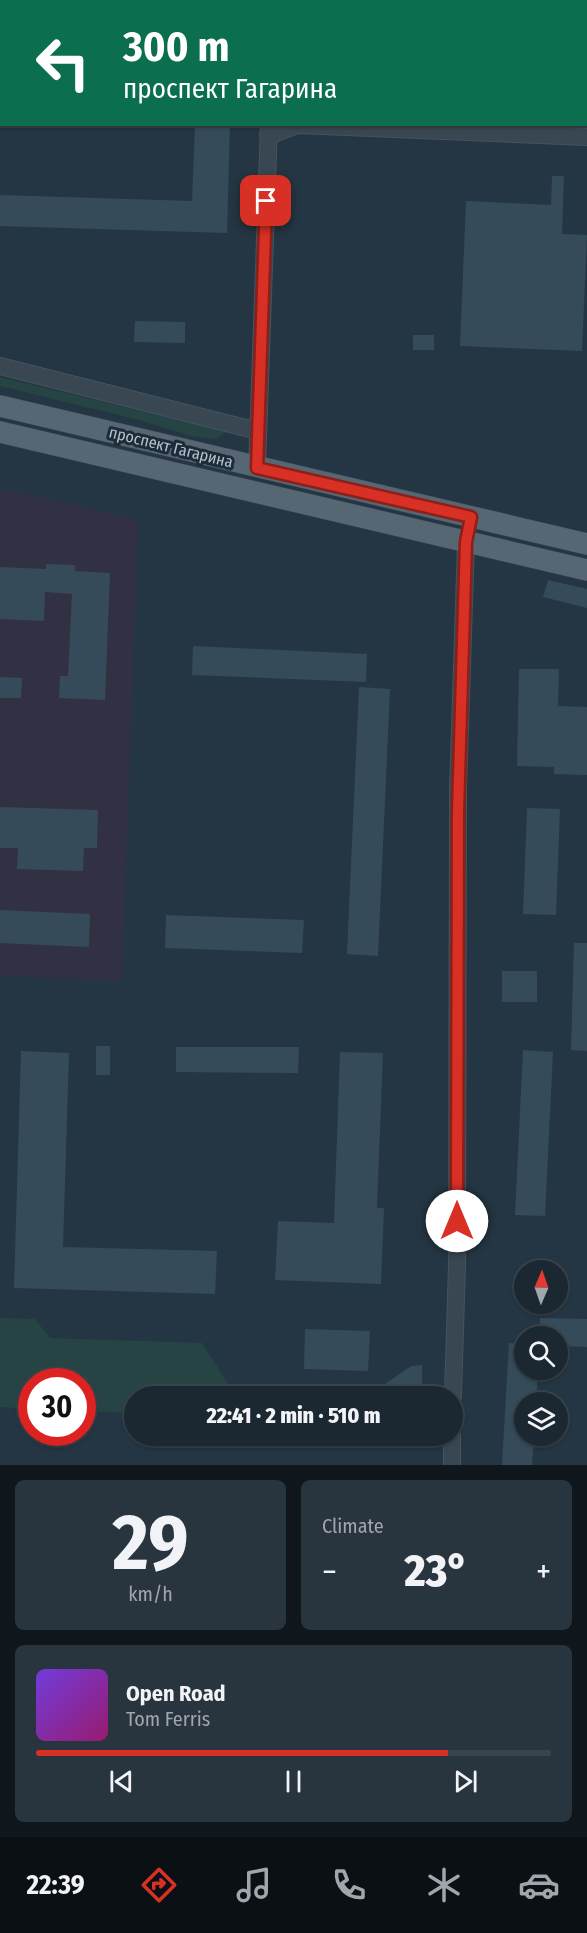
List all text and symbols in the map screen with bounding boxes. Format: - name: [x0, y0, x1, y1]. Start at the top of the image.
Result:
- text: 300 m: [123, 22, 230, 72]
- icon: left: [24, 24, 102, 102]
- text: проспект Гагарина: [123, 73, 337, 105]
- pin: [240, 175, 291, 226]
- icon: arrive: [249, 184, 282, 217]
- street label: проспект Гагарина: [107, 422, 235, 472]
- position arrow: [425, 1189, 489, 1253]
- north arrow: [514, 1260, 568, 1314]
- map controls: [514, 1260, 568, 1446]
- button: search: [514, 1326, 568, 1380]
- speed limit sign: 30: [18, 1368, 96, 1446]
- button: layers: [514, 1392, 568, 1446]
- text: 22:41 · 2 min · 510 m: [206, 1402, 381, 1429]
- text: 29: [112, 1496, 189, 1590]
- text: Climate: [322, 1514, 384, 1538]
- text: 23°: [405, 1544, 468, 1598]
- text: −: [322, 1552, 337, 1592]
- text: +: [536, 1552, 551, 1592]
- text: km/h: [128, 1582, 173, 1606]
- text: Open Road: [126, 1680, 226, 1707]
- text: Tom Ferris: [126, 1707, 210, 1731]
- icon: previous: [105, 1765, 138, 1798]
- icon: pause: [277, 1765, 310, 1798]
- icon: next: [449, 1765, 482, 1798]
- icon: directions: [138, 1864, 180, 1906]
- icon: music: [233, 1864, 275, 1906]
- icon: phone: [328, 1864, 370, 1906]
- icon: climate: [423, 1864, 465, 1906]
- icon: car: [518, 1864, 560, 1906]
- text: 22:39: [27, 1869, 85, 1901]

